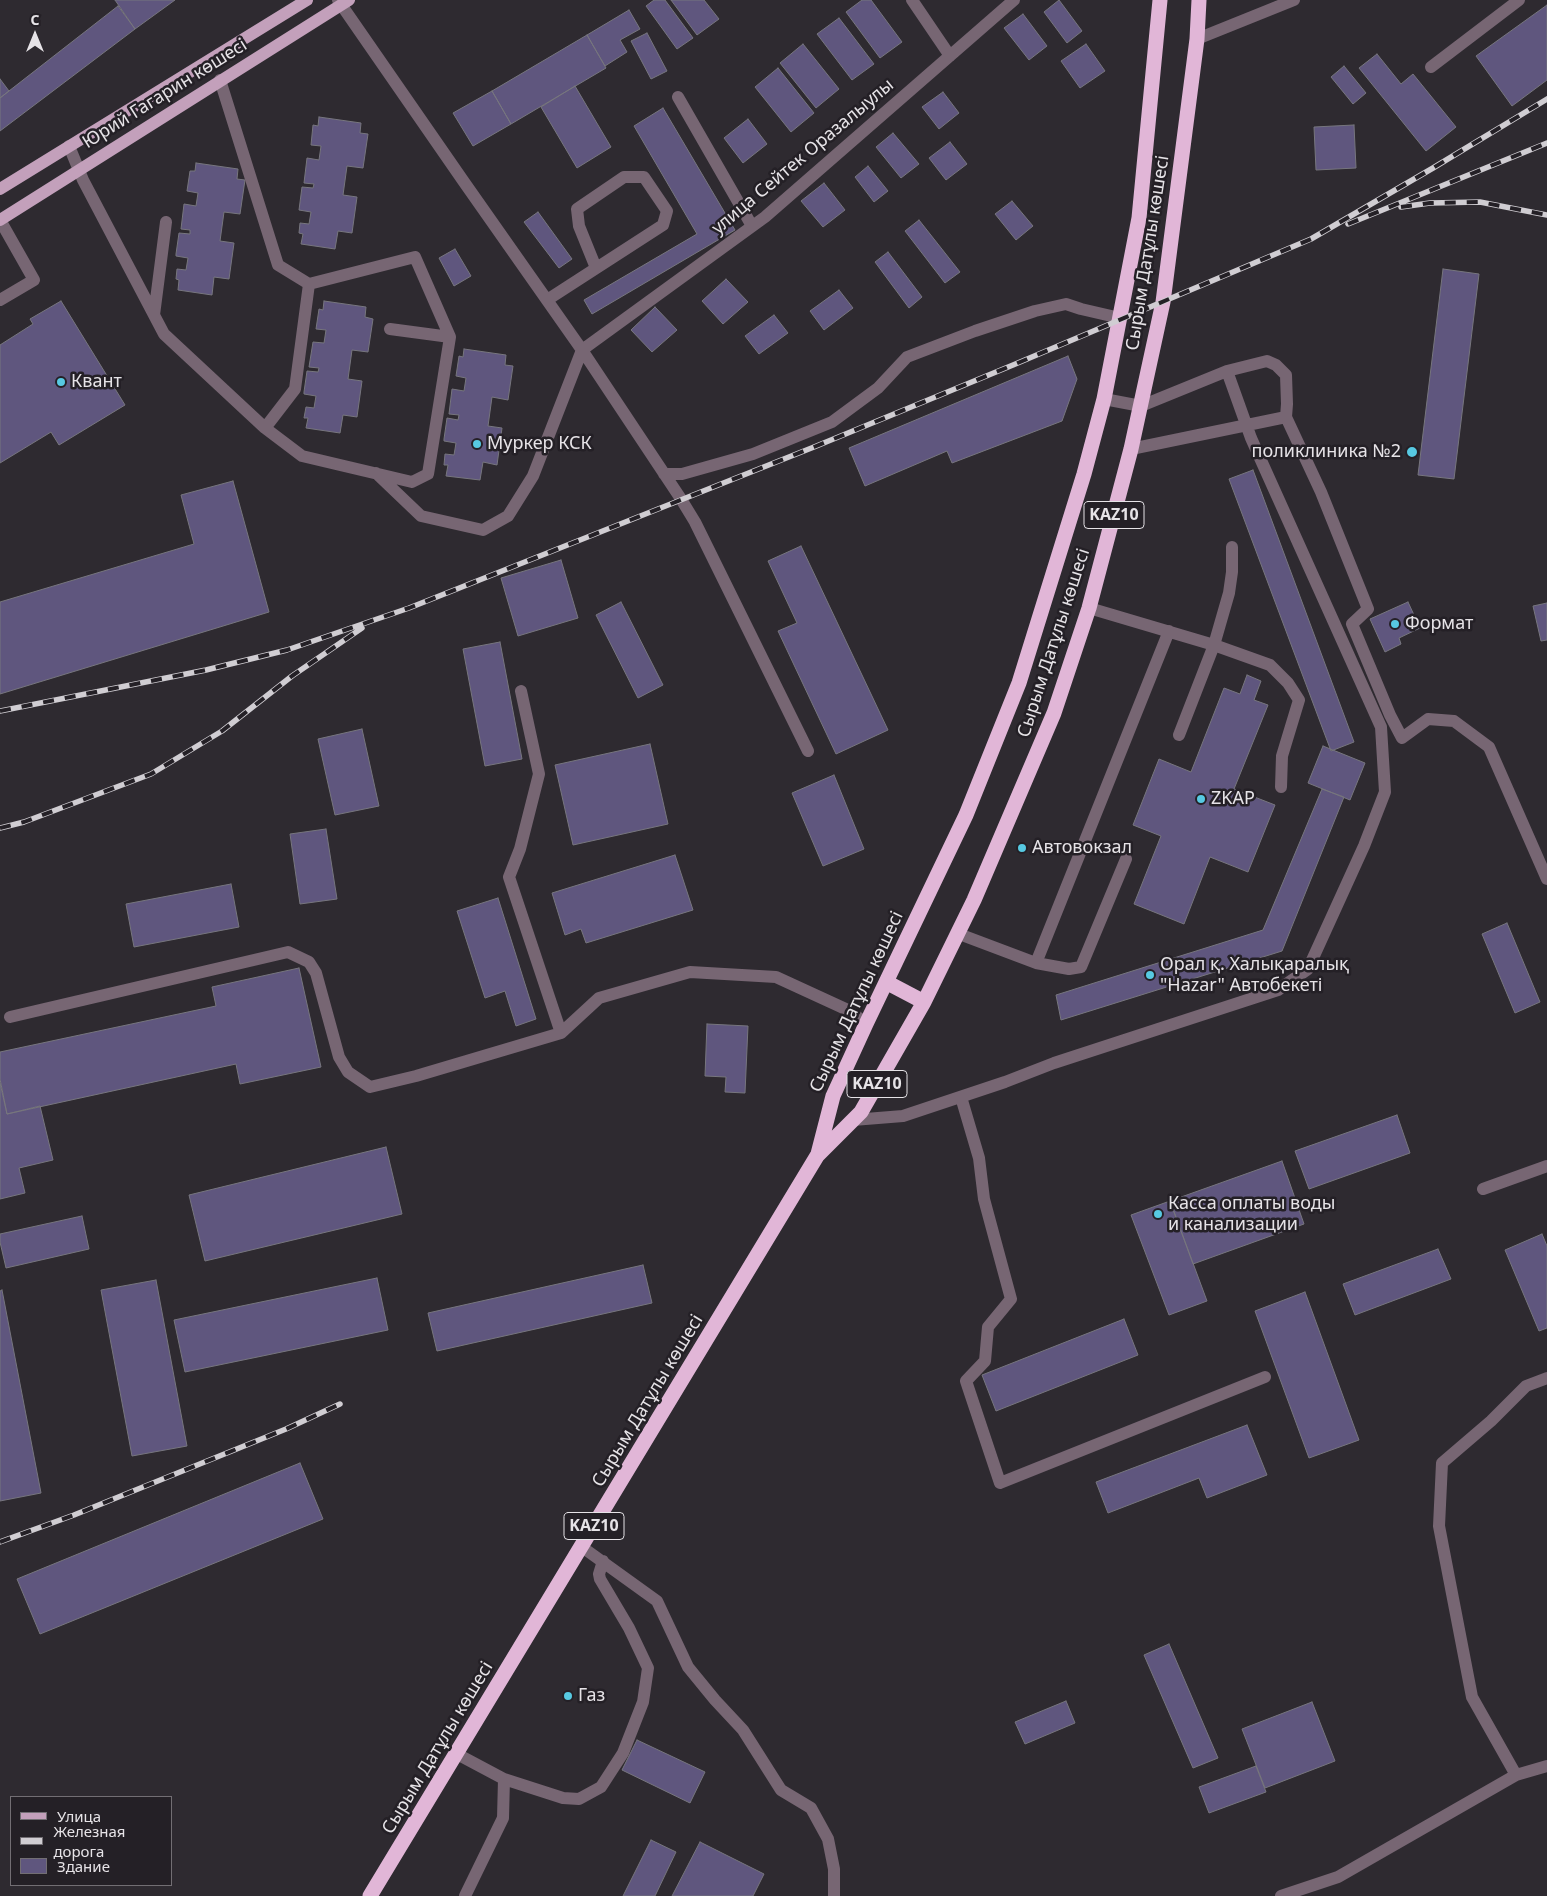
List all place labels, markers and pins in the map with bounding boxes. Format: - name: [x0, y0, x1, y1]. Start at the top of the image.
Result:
- place label: Квант: [71, 371, 122, 393]
- marker: Квант: [55, 376, 67, 388]
- place label: Муркер КСК: [487, 433, 592, 455]
- marker: Муркер КСК: [471, 438, 483, 450]
- place label: поликлиника №2: [1252, 441, 1401, 463]
- marker: поликлиника №2: [1405, 445, 1419, 459]
- place label: Формат: [1405, 613, 1473, 635]
- marker: Формат: [1389, 618, 1401, 630]
- place label: ZKAP: [1211, 788, 1255, 810]
- marker: ZKAP: [1195, 793, 1207, 805]
- place label: Автовокзал: [1032, 837, 1132, 859]
- marker: Автовокзал: [1016, 842, 1028, 854]
- place label: Орал қ. Халықаралық "Hazar" Автобекеті: [1160, 954, 1349, 996]
- marker: Орал қ. Халықаралық "Hazar" Автобекеті: [1144, 969, 1156, 981]
- place label: Касса оплаты воды и канализации: [1168, 1193, 1335, 1236]
- marker: Касса оплаты воды и канализации: [1152, 1208, 1164, 1220]
- place label: Газ: [578, 1685, 605, 1707]
- marker: Газ: [562, 1690, 574, 1702]

